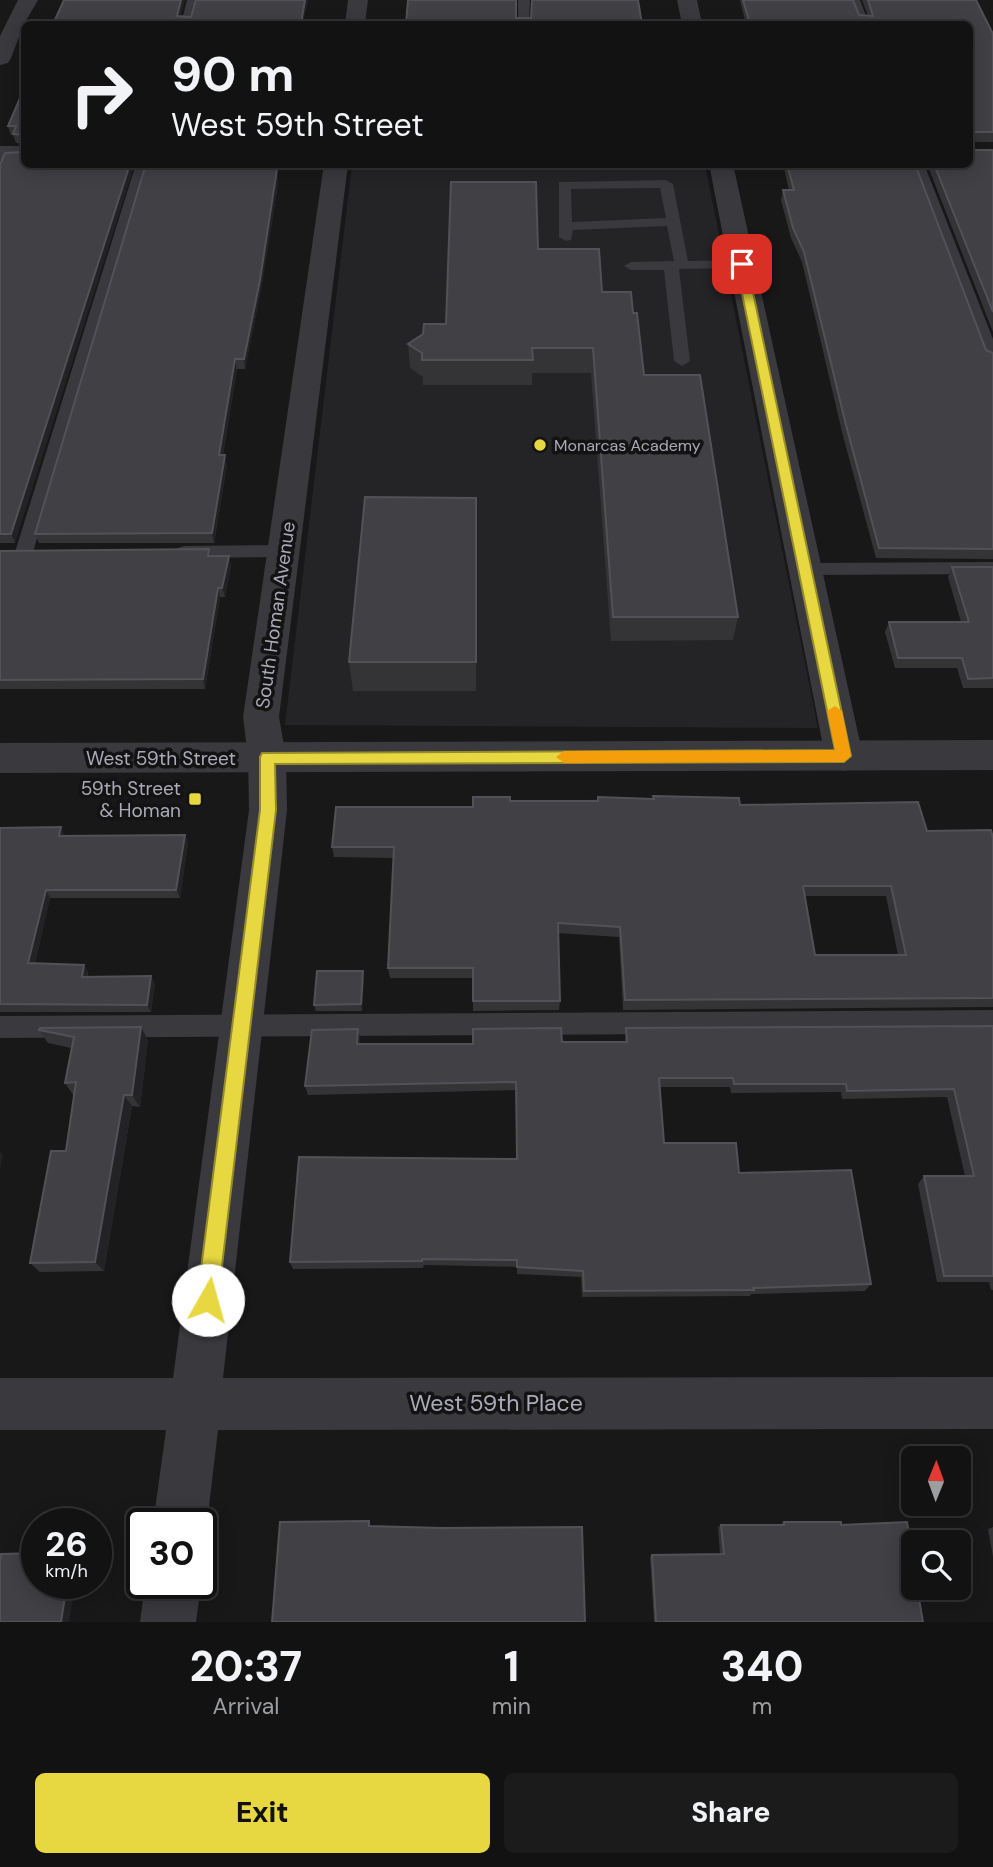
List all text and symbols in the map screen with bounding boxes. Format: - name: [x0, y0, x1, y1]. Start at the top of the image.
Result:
- text: 90 m: [171, 42, 294, 106]
- icon: right: [56, 49, 147, 140]
- text: West 59th Street: [171, 104, 424, 146]
- pin: [712, 234, 772, 294]
- icon: arrive: [723, 245, 761, 283]
- place label: Monarcas Academy: [554, 435, 701, 456]
- marker: Monarcas Academy: [532, 437, 548, 453]
- street label: South Homan Avenue: [250, 520, 301, 710]
- street label: West 59th Street: [86, 746, 236, 771]
- place label: 59th Street & Homan: [81, 776, 181, 823]
- marker: 59th Street & Homan: [187, 791, 203, 807]
- position arrow: [171, 1263, 245, 1337]
- street label: West 59th Place: [409, 1388, 583, 1418]
- north arrow: [901, 1446, 971, 1516]
- map controls: [901, 1446, 971, 1600]
- speed limit sign: 30: [126, 1508, 217, 1599]
- text: 26: [45, 1521, 88, 1567]
- button: search: [901, 1530, 971, 1600]
- text: km/h: [45, 1559, 88, 1583]
- text: 20:37: [190, 1639, 302, 1694]
- text: 1: [504, 1639, 519, 1694]
- text: 340: [721, 1639, 803, 1694]
- text: Arrival: [212, 1691, 279, 1721]
- text: min: [492, 1691, 531, 1721]
- text: m: [752, 1691, 772, 1721]
- button: Exit: [35, 1773, 490, 1853]
- button: Share: [504, 1773, 958, 1853]

